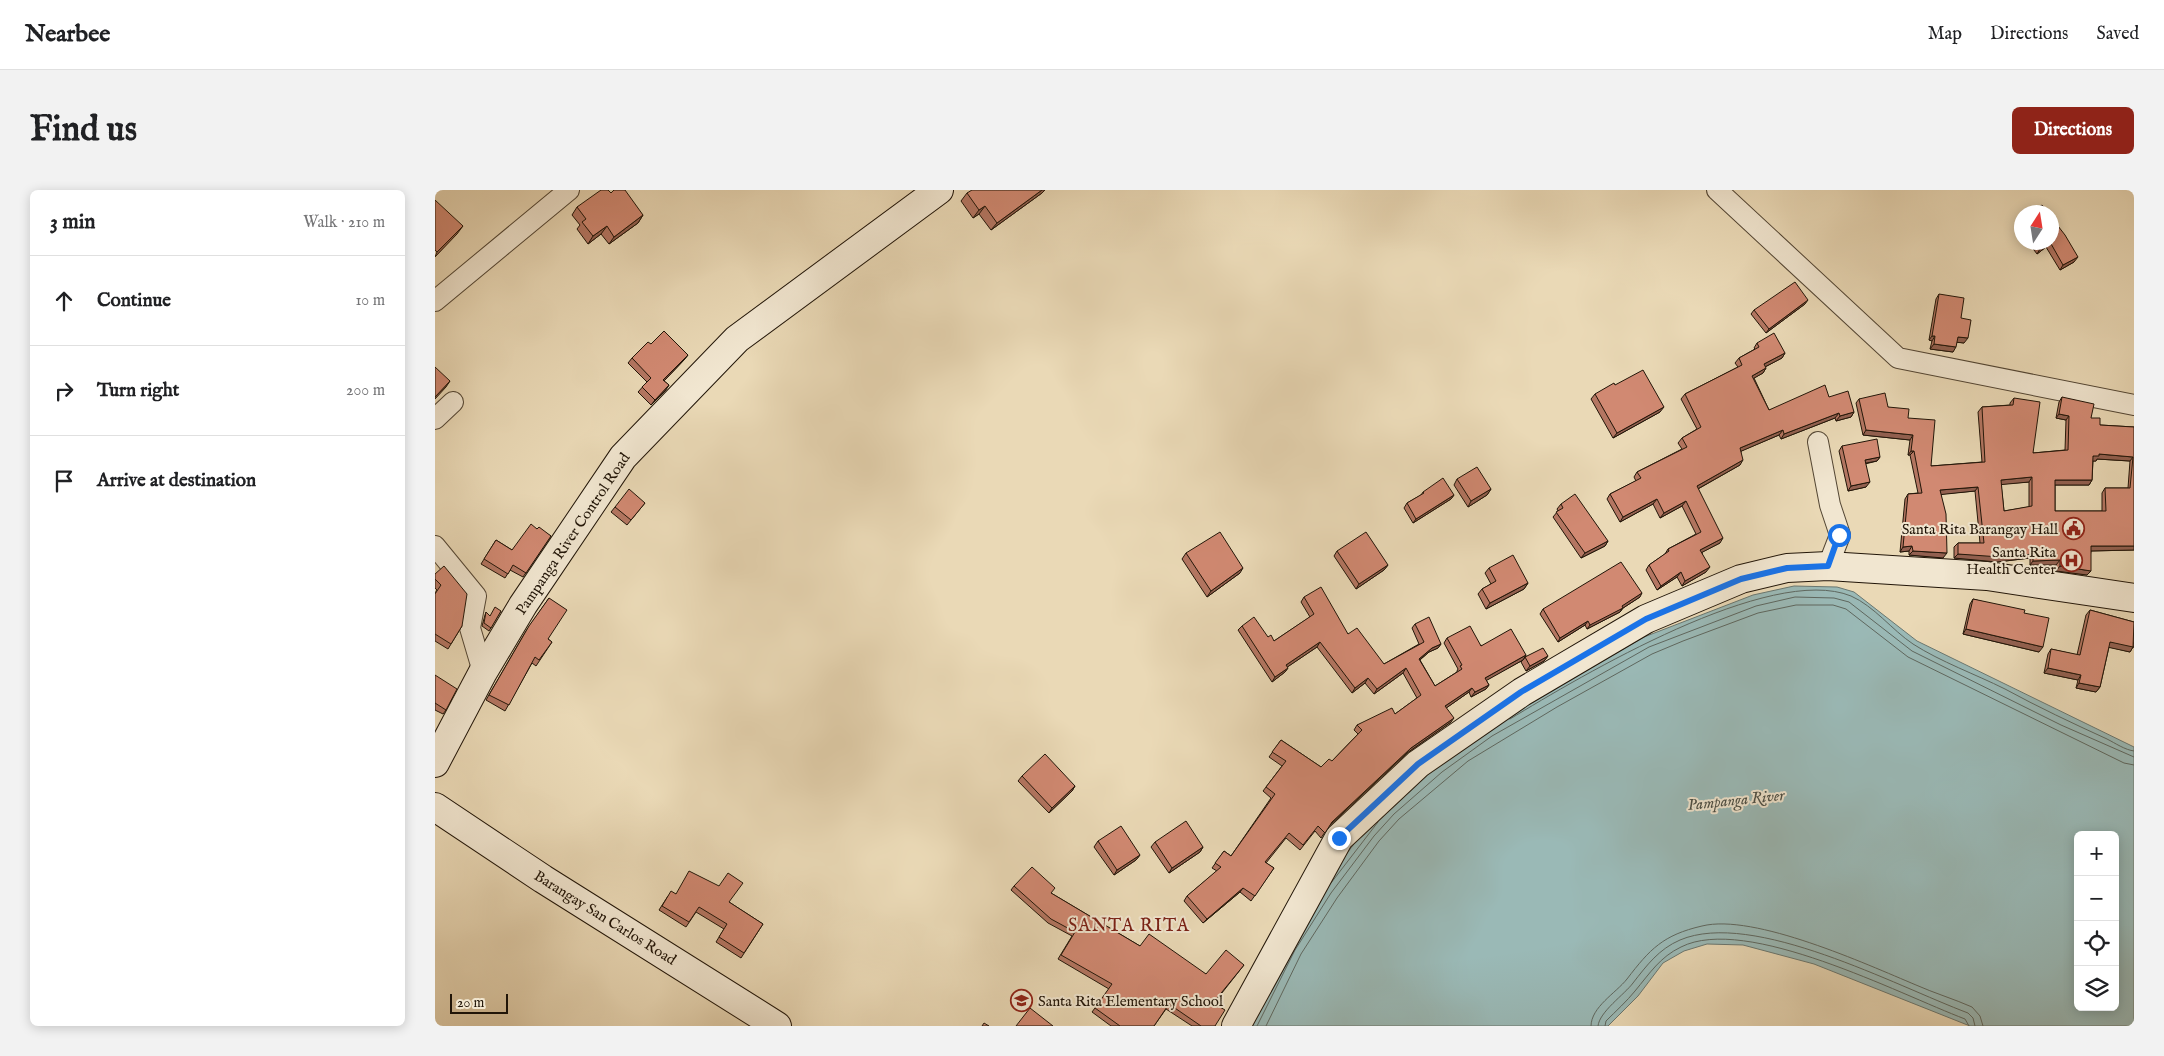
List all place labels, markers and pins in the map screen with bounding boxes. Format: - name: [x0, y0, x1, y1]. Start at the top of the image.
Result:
- public building icon: Santa Rita Barangay Hall: [2062, 517, 2086, 541]
- place label: Santa Rita Barangay Hall: [1902, 520, 2059, 539]
- place label: Santa Rita Health Center: [1966, 543, 2057, 579]
- hospital icon: Santa Rita Health Center: [2060, 549, 2084, 573]
- school or university icon: Santa Rita Elementary School: [1010, 989, 1034, 1013]
- place label: Santa Rita Elementary School: [1038, 992, 1224, 1011]

